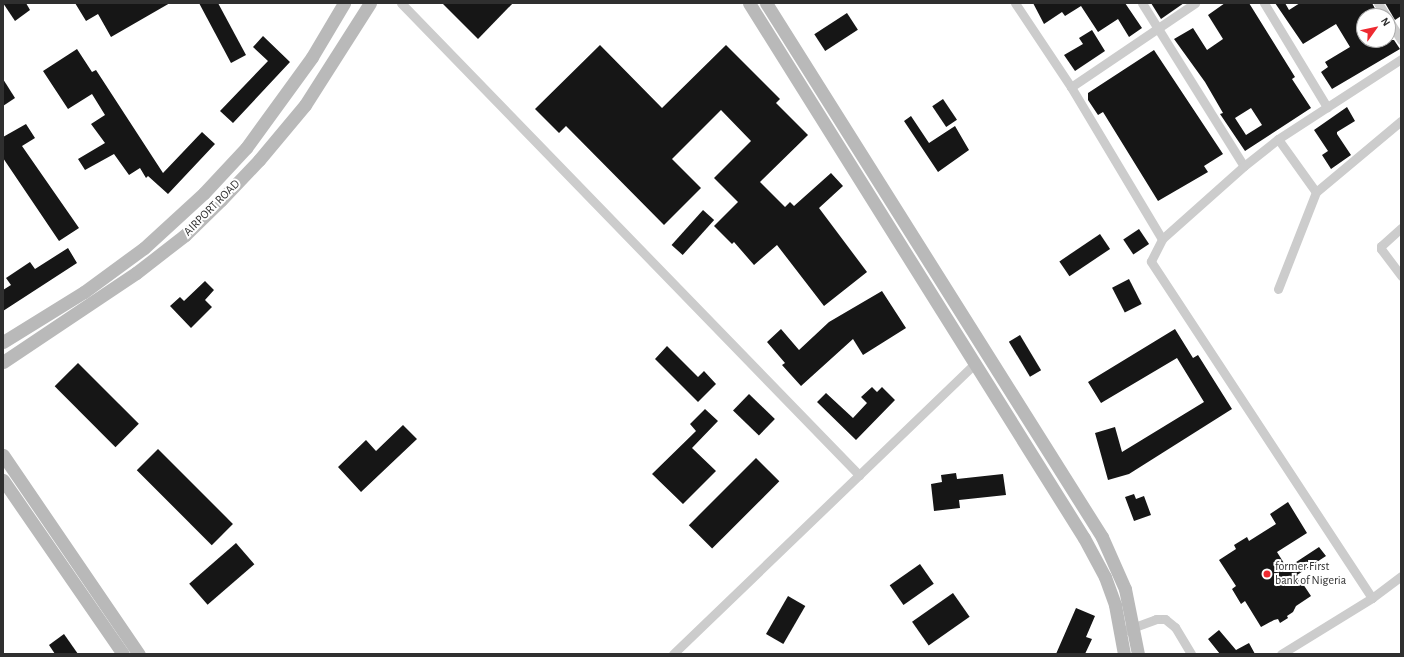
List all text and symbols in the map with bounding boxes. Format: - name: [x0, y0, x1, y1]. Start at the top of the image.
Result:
- north arrow: [1356, 8, 1396, 48]
- text: N: [1379, 16, 1392, 28]
- street label: AIRPORT ROAD: [181, 177, 243, 239]
- place label: former First bank of Nigeria: [1275, 560, 1346, 588]
- marker: former First bank of Nigeria: [1262, 569, 1272, 579]

